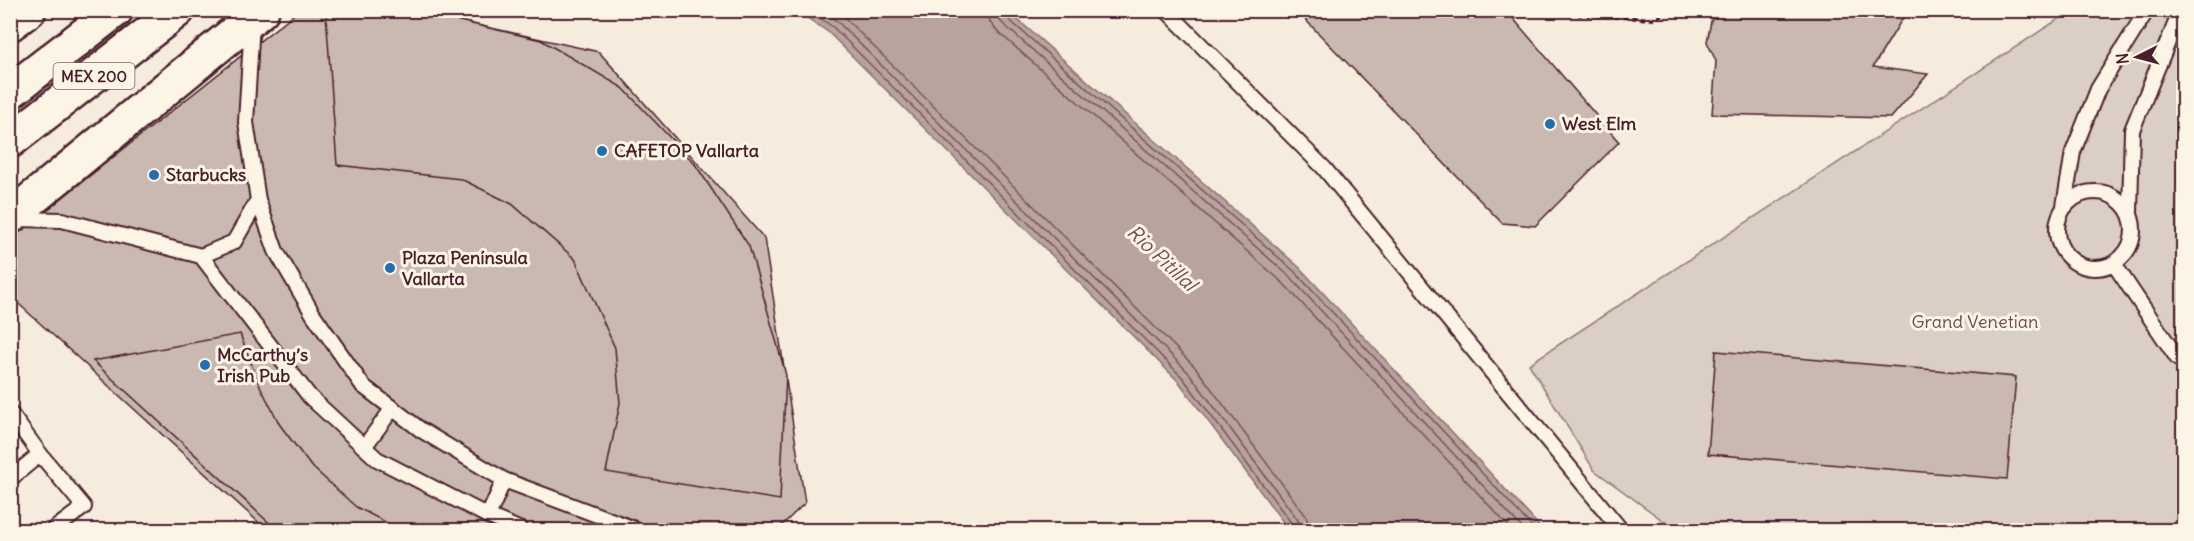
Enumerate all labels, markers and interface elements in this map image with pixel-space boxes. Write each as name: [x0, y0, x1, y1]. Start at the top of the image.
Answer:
north arrow: [2107, 27, 2167, 87]
text: N: [2112, 52, 2133, 65]
road number: MEX 200: [54, 63, 134, 89]
place label: West Elm: [1562, 112, 1637, 135]
marker: West Elm: [1543, 117, 1557, 131]
place label: CAFETOP Vallarta: [614, 139, 759, 162]
marker: CAFETOP Vallarta: [595, 144, 609, 158]
place label: Starbucks: [166, 163, 246, 186]
marker: Starbucks: [147, 168, 161, 182]
water label: Rio Pitillal: [1122, 219, 1204, 298]
place label: Plaza Península Vallarta: [402, 246, 528, 290]
marker: Plaza Península Vallarta: [383, 261, 397, 275]
park label: Grand Venetian: [1912, 310, 2038, 333]
place label: McCarthy’s Irish Pub: [217, 343, 308, 387]
marker: McCarthy’s Irish Pub: [198, 358, 212, 372]

